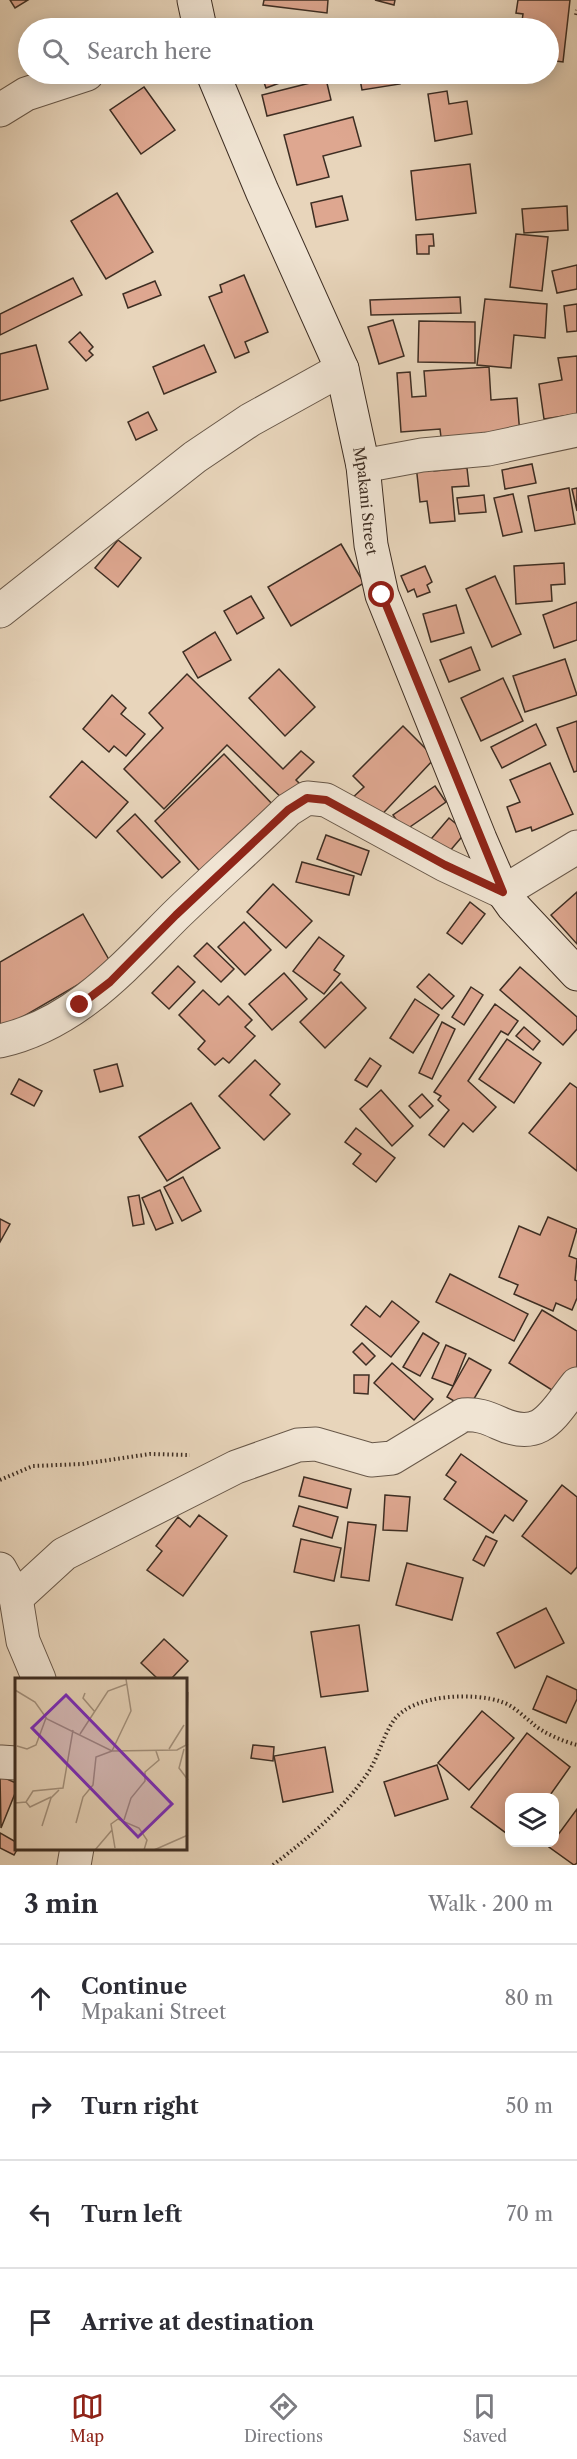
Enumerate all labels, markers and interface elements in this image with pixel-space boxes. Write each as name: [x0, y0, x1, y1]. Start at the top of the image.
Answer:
search box: [18, 18, 559, 84]
icon: search: [39, 35, 72, 68]
text: Search here: [87, 38, 212, 65]
street label: Mpakani Street: [350, 445, 383, 557]
route start: [368, 581, 394, 607]
route end: [66, 991, 92, 1017]
inset map: [15, 1678, 188, 1850]
map controls: [505, 1793, 559, 1847]
button: layers: [505, 1793, 559, 1847]
text: 3 min: [24, 1888, 98, 1920]
text: Walk · 200 m: [428, 1892, 553, 1916]
text: Continue: [81, 1973, 187, 2000]
icon: ahead: [24, 1982, 57, 2015]
text: 80 m: [505, 1986, 553, 2010]
text: Mpakani Street: [81, 2000, 226, 2024]
icon: right: [24, 2090, 57, 2123]
text: Turn right: [81, 2093, 199, 2120]
text: 50 m: [506, 2094, 553, 2118]
icon: left: [24, 2198, 57, 2231]
text: Turn left: [81, 2201, 182, 2228]
text: 70 m: [507, 2202, 553, 2226]
icon: arrive: [24, 2306, 57, 2339]
text: Arrive at destination: [81, 2309, 314, 2336]
tab: Map: [70, 2390, 104, 2446]
tab: Directions: [244, 2390, 323, 2446]
tab: Saved: [463, 2390, 507, 2446]

